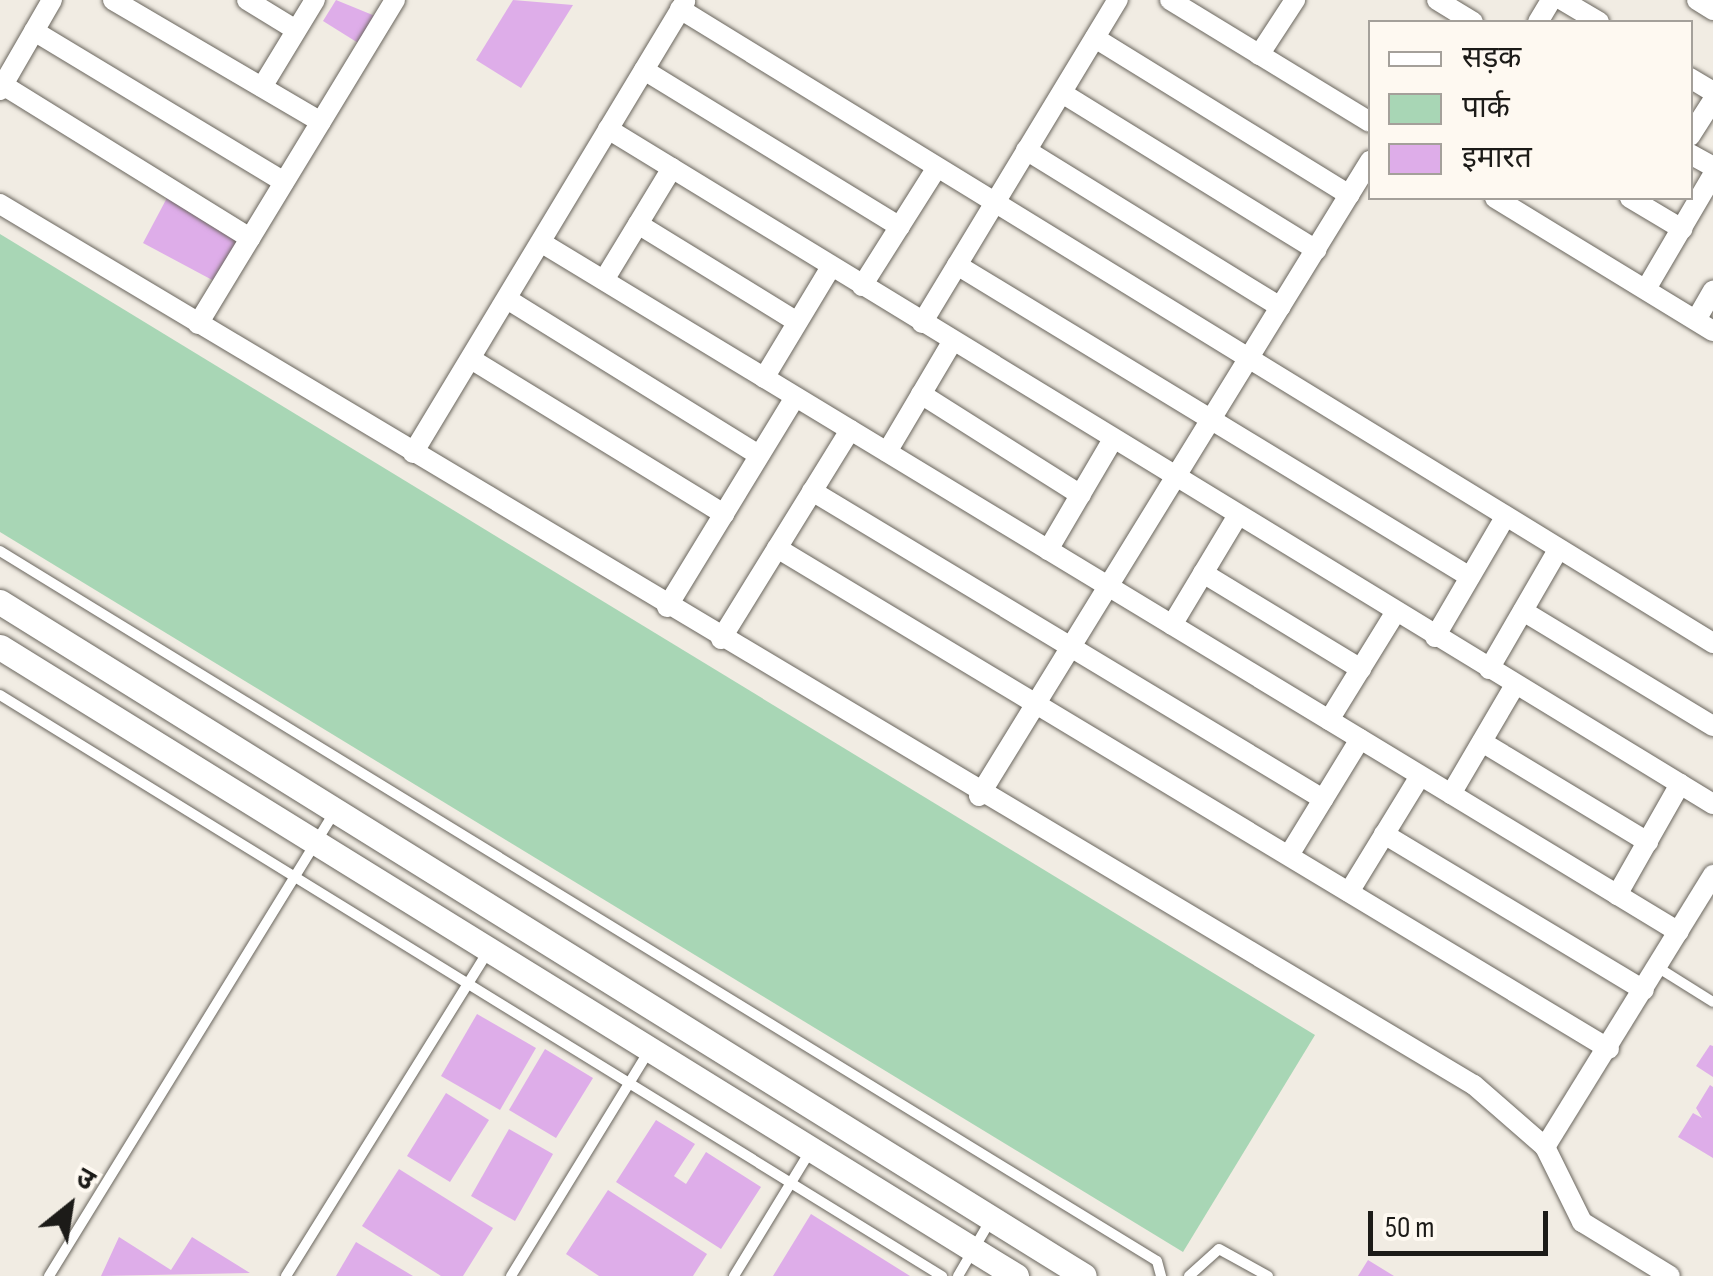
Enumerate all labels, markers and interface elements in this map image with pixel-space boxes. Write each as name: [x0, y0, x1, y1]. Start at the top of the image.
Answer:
legend: [1368, 20, 1693, 200]
text: सड़क: [1462, 40, 1521, 76]
text: पार्क: [1462, 90, 1510, 126]
text: इमारत: [1462, 140, 1532, 176]
north arrow: [20, 1156, 120, 1256]
text: उ: [70, 1161, 101, 1198]
scale bar: [1373, 1191, 1553, 1253]
text: 50 m: [1385, 1210, 1434, 1246]

